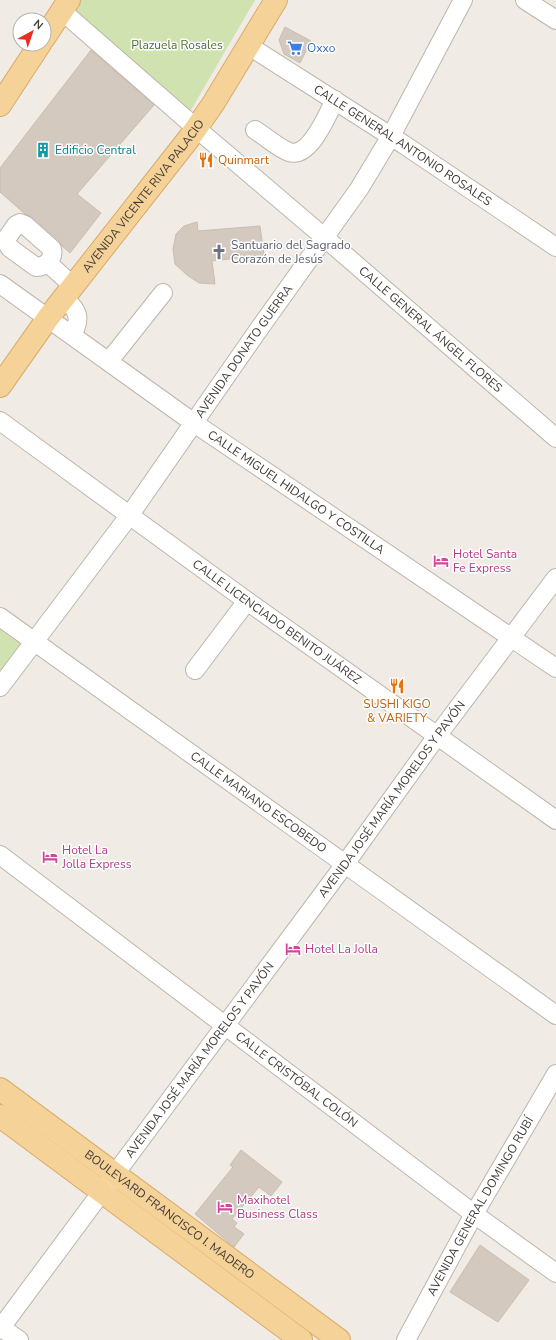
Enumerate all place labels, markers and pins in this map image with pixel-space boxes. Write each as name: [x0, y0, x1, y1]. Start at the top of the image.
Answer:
supermarket icon: Oxxo: [286, 39, 304, 57]
place label: Oxxo: [307, 40, 336, 56]
building icon: Edificio Central: [34, 141, 52, 159]
place label: Edificio Central: [55, 142, 136, 158]
restaurant icon: Quinmart: [197, 151, 215, 169]
place label: Quinmart: [218, 152, 270, 168]
place label: Santuario del Sagrado Corazón de Jesús: [231, 237, 351, 267]
church icon: Santuario del Sagrado Corazón de Jesús: [210, 243, 228, 261]
place label: Hotel Santa Fe Express: [453, 546, 517, 576]
hotel icon: Hotel Santa Fe Express: [432, 552, 450, 570]
restaurant icon: SUSHI KIGO & VARIETY: [388, 677, 406, 695]
place label: SUSHI KIGO & VARIETY: [363, 696, 431, 726]
place label: Hotel La Jolla Express: [61, 842, 132, 872]
hotel icon: Hotel La Jolla Express: [41, 848, 59, 866]
hotel icon: Hotel La Jolla: [284, 940, 302, 958]
place label: Hotel La Jolla: [305, 941, 378, 957]
place label: Maxihotel Business Class: [237, 1192, 318, 1222]
hotel icon: Maxihotel Business Class: [216, 1198, 234, 1216]

